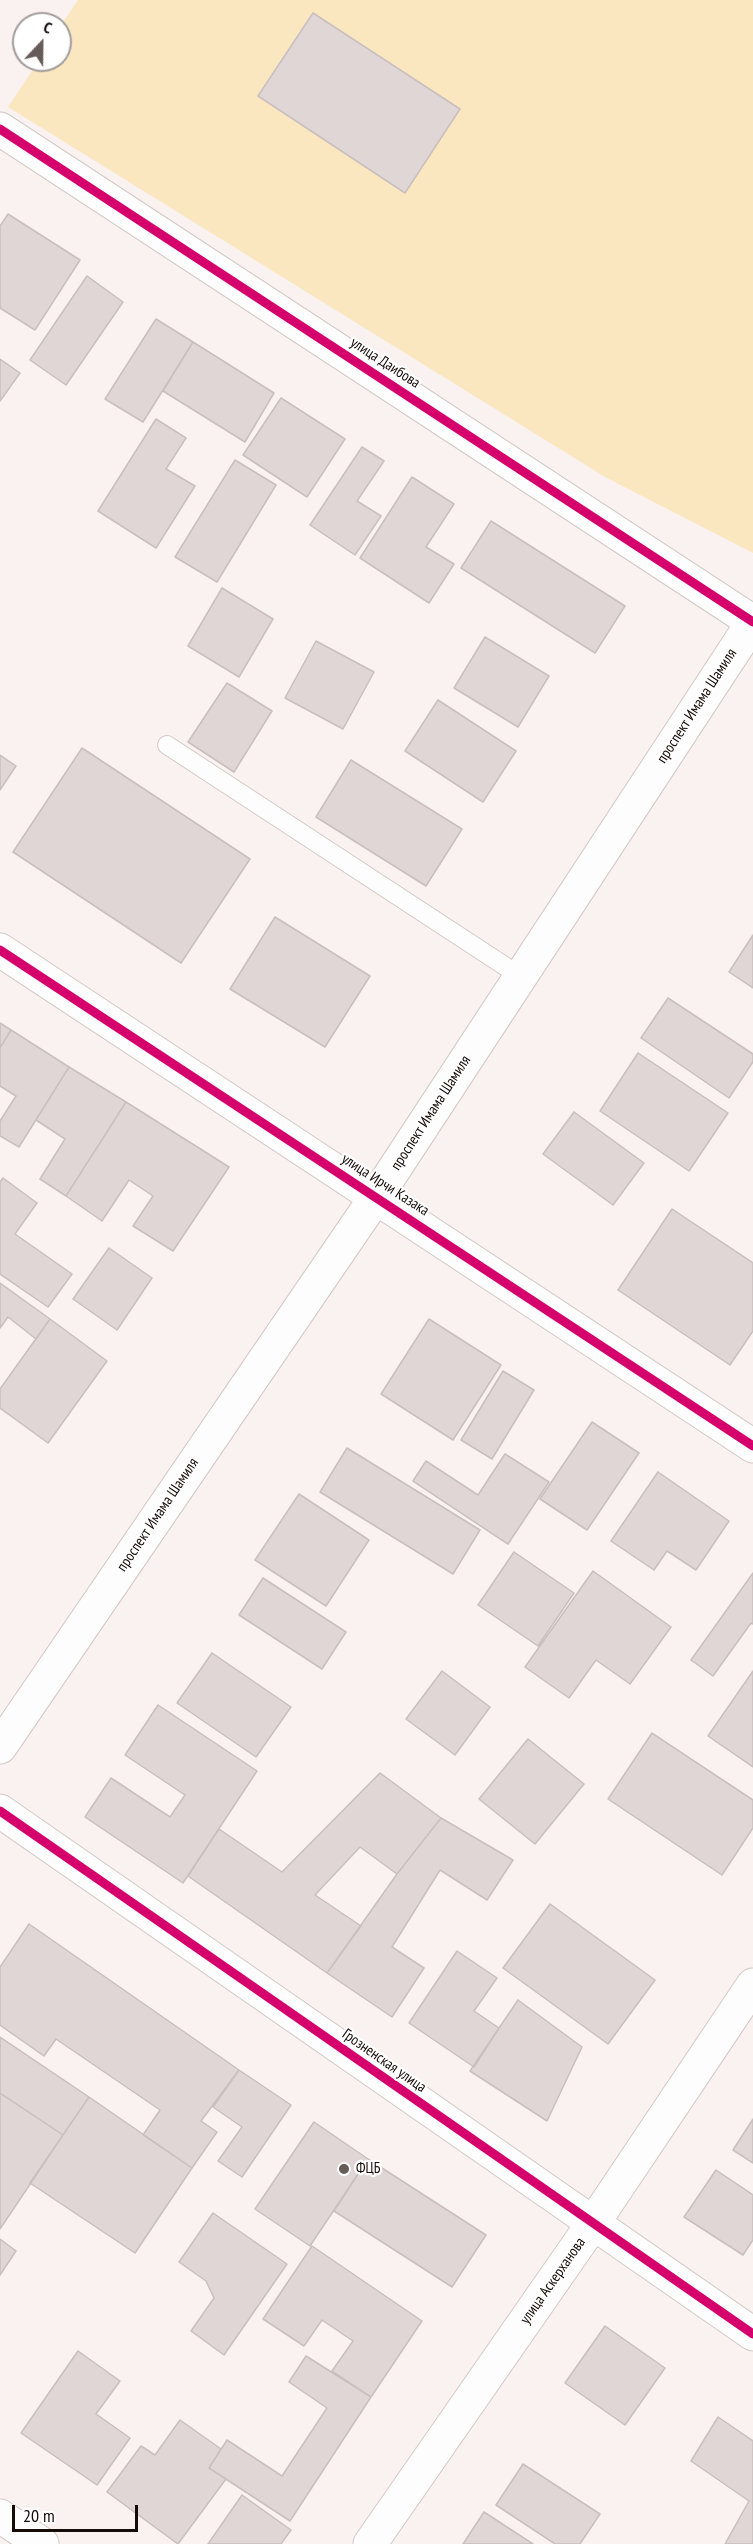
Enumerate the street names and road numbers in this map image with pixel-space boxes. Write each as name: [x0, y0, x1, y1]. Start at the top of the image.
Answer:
street label: улица Даибова: [347, 334, 423, 392]
street label: проспект Имама Шамиля: [653, 645, 741, 767]
street label: проспект Имама Шамиля: [387, 1052, 475, 1174]
street label: улица Ирчи Казака: [338, 1150, 432, 1220]
street label: проспект Имама Шамиля: [113, 1455, 203, 1575]
street label: Грозненская улица: [339, 2025, 429, 2097]
street label: улица Аскерханова: [516, 2234, 590, 2328]

